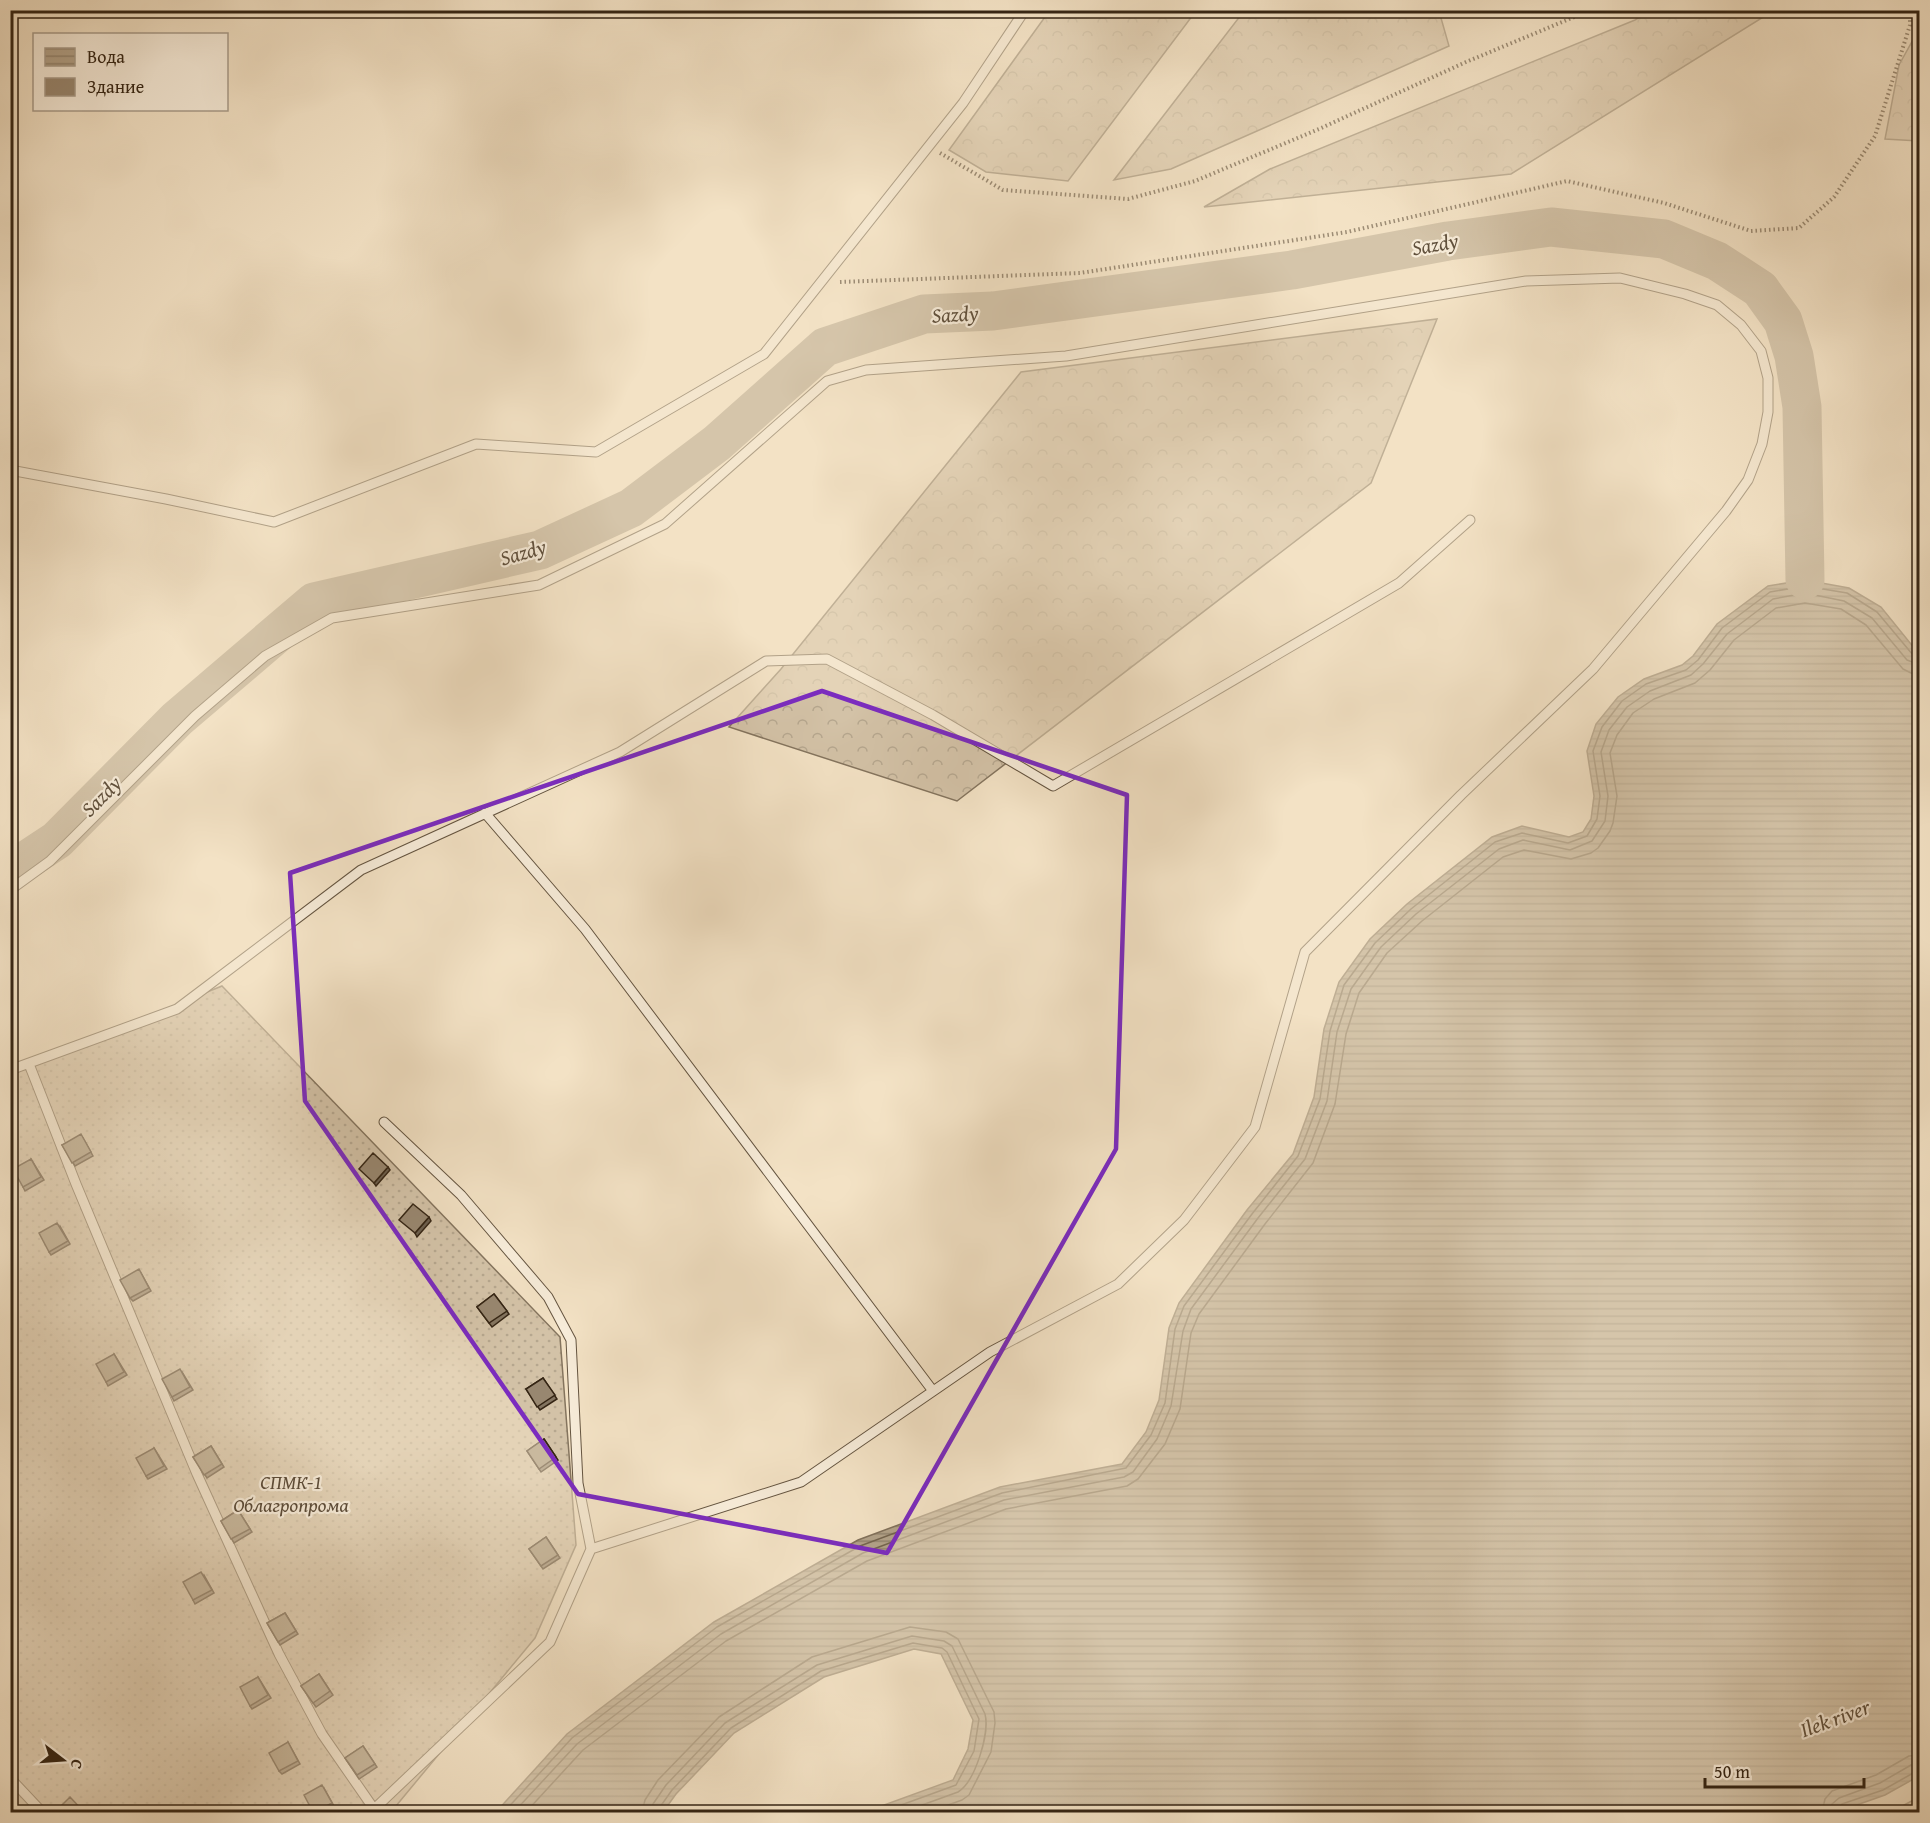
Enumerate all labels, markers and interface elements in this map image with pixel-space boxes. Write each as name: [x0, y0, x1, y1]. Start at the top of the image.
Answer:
legend: [33, 33, 228, 111]
text: Вода: [87, 43, 125, 70]
text: Здание: [87, 73, 144, 100]
water label: Sazdy: [1409, 225, 1461, 263]
water label: Sazdy: [931, 297, 980, 331]
water label: Sazdy: [496, 531, 550, 573]
water label: Sazdy: [73, 768, 129, 824]
park label: СПМК-1 Облагропрома: [233, 1467, 350, 1519]
water label: Ilek river: [1796, 1691, 1875, 1745]
north arrow: [33, 1730, 93, 1790]
scale bar: [1705, 1751, 1864, 1789]
text: С: [65, 1757, 90, 1772]
text: 50 m: [1714, 1758, 1750, 1785]

